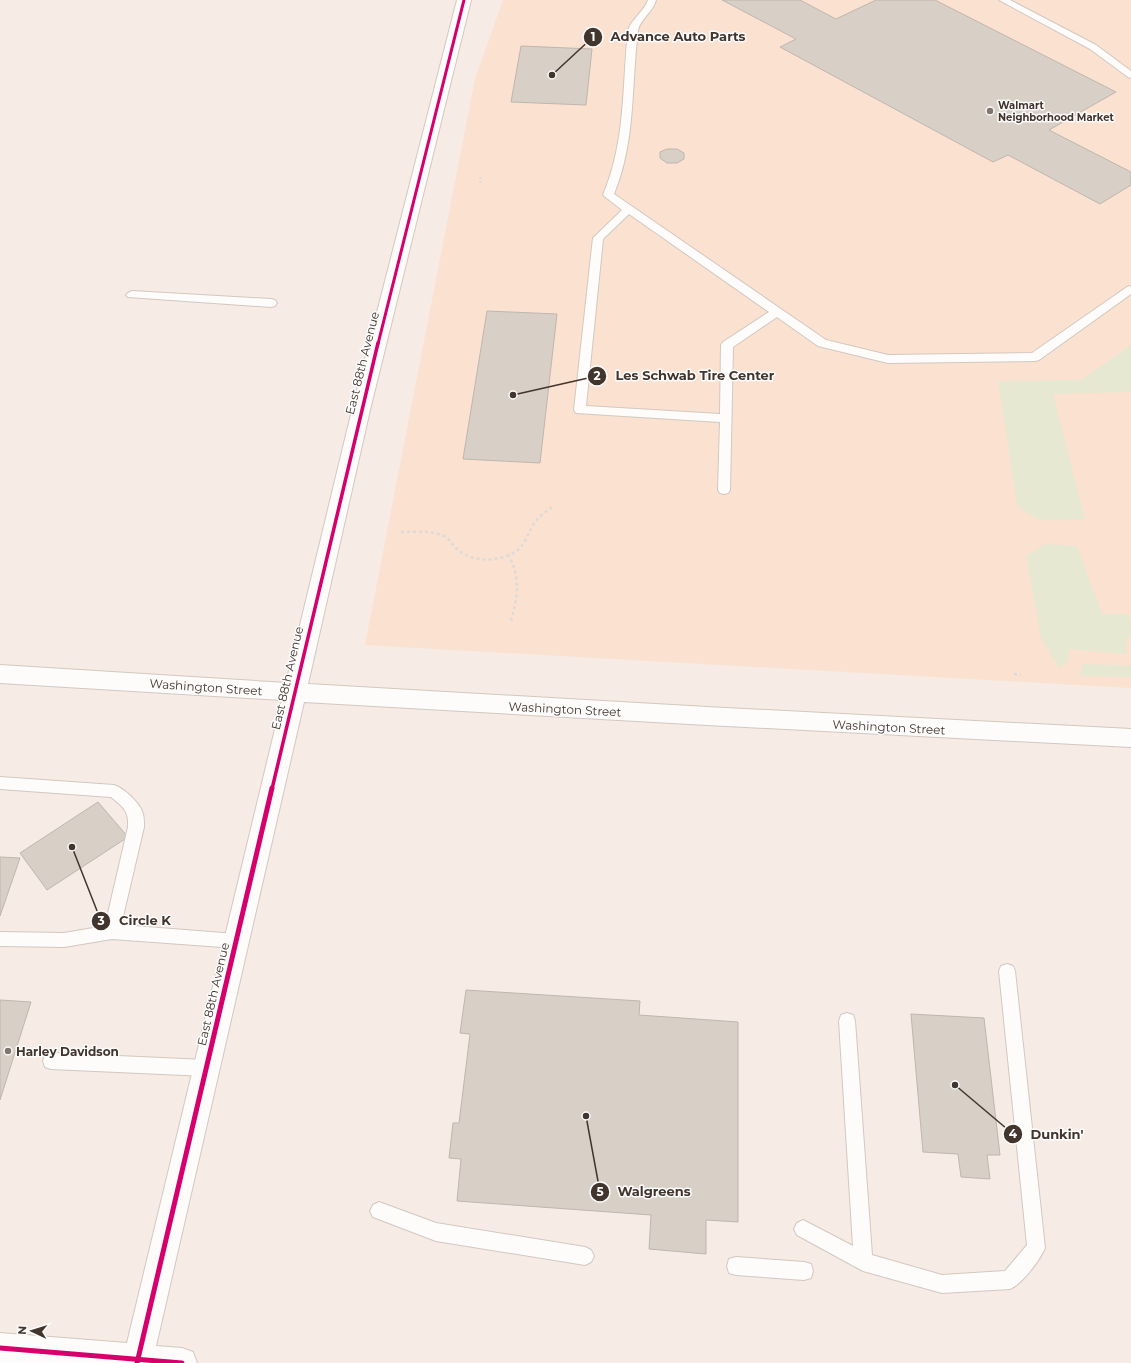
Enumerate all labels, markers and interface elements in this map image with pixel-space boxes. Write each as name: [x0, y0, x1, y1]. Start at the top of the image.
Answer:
callout: Advance Auto Parts: [583, 24, 754, 49]
text: Advance Auto Parts: [610, 28, 746, 44]
text: 1: [591, 29, 595, 44]
place label: Walmart Neighborhood Market: [998, 99, 1114, 124]
marker: Walmart Neighborhood Market: [985, 106, 995, 116]
street label: East 88th Avenue: [342, 310, 382, 416]
callout: Les Schwab Tire Center: [587, 363, 782, 388]
text: Les Schwab Tire Center: [616, 367, 775, 383]
text: 2: [593, 368, 601, 383]
street label: East 88th Avenue: [268, 625, 306, 731]
street label: Washington Street: [149, 676, 263, 698]
street label: Washington Street: [508, 699, 622, 719]
street label: Washington Street: [832, 717, 946, 737]
callout: Circle K: [91, 908, 179, 933]
text: Circle K: [119, 912, 171, 928]
text: 3: [96, 913, 105, 928]
street label: East 88th Avenue: [194, 941, 232, 1047]
place label: Harley Davidson: [16, 1044, 119, 1059]
marker: Harley Davidson: [3, 1046, 13, 1056]
callout: Dunkin': [1003, 1122, 1092, 1147]
text: 4: [1009, 1126, 1018, 1141]
text: Dunkin': [1030, 1126, 1084, 1142]
callout: Walgreens: [590, 1179, 699, 1204]
text: Walgreens: [617, 1183, 691, 1199]
text: 5: [596, 1184, 604, 1199]
north arrow: [12, 1311, 52, 1351]
text: N: [15, 1325, 29, 1335]

